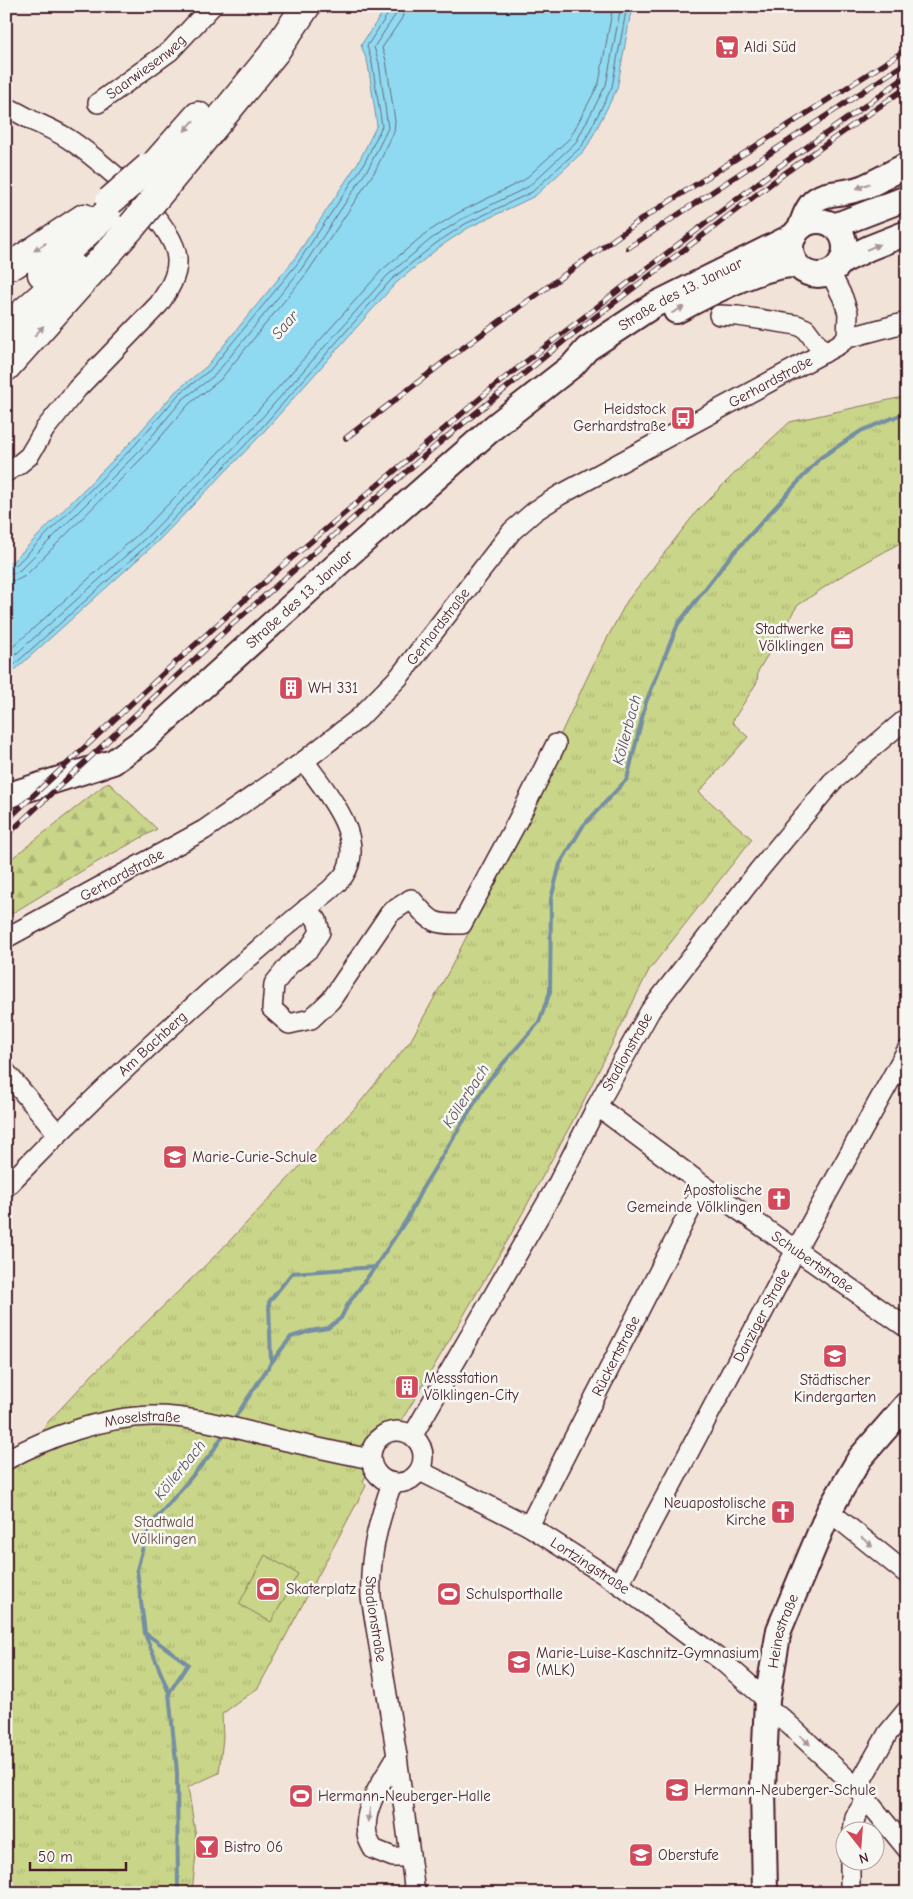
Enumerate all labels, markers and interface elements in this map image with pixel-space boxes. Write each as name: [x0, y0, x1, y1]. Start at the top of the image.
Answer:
street label: Saarwiesenweg: [103, 31, 190, 103]
supermarket icon: Aldi Süd: [714, 34, 740, 60]
place label: Aldi Süd: [744, 38, 796, 56]
one-way arrow: [183, 120, 195, 132]
one-way arrow: [855, 182, 870, 190]
one-way arrow: [33, 242, 47, 251]
one-way arrow: [866, 242, 881, 250]
street label: Straße des 13. Januar: [615, 254, 745, 335]
one-way arrow: [671, 306, 685, 314]
water label: Saar: [268, 307, 303, 343]
one-way arrow: [33, 325, 45, 337]
street label: Gerhardstraße: [725, 351, 816, 411]
place label: Heidstock Gerhardstraße: [573, 400, 667, 435]
bus stop icon: Heidstock Gerhardstraße: [670, 405, 696, 431]
street label: Straße des 13. Januar: [242, 546, 357, 652]
street label: Gerhardstraße: [403, 584, 474, 669]
place label: Stadtwerke Völklingen: [755, 620, 824, 655]
office icon: Stadtwerke Völklingen: [829, 625, 855, 651]
building icon: WH 331: [278, 675, 304, 701]
place label: WH 331: [308, 679, 358, 697]
water label: Köllerbach: [609, 693, 645, 767]
street label: Gerhardstraße: [77, 844, 167, 905]
street label: Am Bachberg: [114, 1007, 191, 1080]
street label: Stadionstraße: [598, 1009, 656, 1094]
water label: Köllerbach: [439, 1061, 493, 1131]
school or university icon: Marie-Curie-Schule: [162, 1144, 188, 1170]
place label: Marie-Curie-Schule: [192, 1148, 317, 1166]
place label: Apostolische Gemeinde Völklingen: [627, 1181, 762, 1216]
church icon: Apostolische Gemeinde Völklingen: [766, 1186, 792, 1212]
street label: Schubertstraße: [768, 1227, 858, 1297]
street label: Danziger Straße: [729, 1265, 794, 1365]
street label: Rückertstraße: [588, 1312, 644, 1399]
school or university icon: Städtischer Kindergarten: [822, 1343, 848, 1369]
place label: Messstation Völklingen-City: [424, 1369, 519, 1404]
place label: Städtischer Kindergarten: [794, 1371, 876, 1406]
building icon: Messstation Völklingen-City: [394, 1374, 420, 1400]
street label: Moselstraße: [102, 1407, 182, 1431]
water label: Köllerbach: [150, 1436, 210, 1504]
place label: Neuapostolische Kirche: [664, 1494, 766, 1529]
church icon: Neuapostolische Kirche: [770, 1499, 796, 1525]
park label: Stadtwald Völklingen: [132, 1513, 196, 1548]
street label: Lortzingstraße: [547, 1533, 634, 1598]
one-way arrow: [860, 1536, 873, 1547]
sports icon: Skaterplatz: [255, 1576, 281, 1602]
street label: Stadionstraße: [362, 1576, 391, 1664]
place label: Skaterplatz: [286, 1580, 357, 1598]
sports icon: Schulsporthalle: [436, 1581, 462, 1607]
place label: Schulsporthalle: [466, 1585, 563, 1603]
street label: Heinestraße: [764, 1591, 802, 1670]
place label: Marie-Luise-Kaschnitz-Gymnasium (MLK): [536, 1644, 759, 1679]
school or university icon: Marie-Luise-Kaschnitz-Gymnasium (MLK): [506, 1649, 532, 1675]
one-way arrow: [799, 1734, 811, 1746]
school or university icon: Hermann-Neuberger-Schule: [664, 1777, 690, 1803]
place label: Hermann-Neuberger-Schule: [694, 1781, 877, 1799]
sports icon: Hermann-Neuberger-Halle: [288, 1783, 314, 1809]
place label: Hermann-Neuberger-Halle: [318, 1787, 491, 1805]
one-way arrow: [364, 1808, 372, 1824]
north arrow: [836, 1822, 886, 1872]
bar icon: Bistro 06: [194, 1834, 220, 1860]
place label: Bistro 06: [224, 1838, 283, 1856]
scale bar: [30, 1839, 126, 1871]
school or university icon: Oberstufe: [628, 1842, 654, 1868]
place label: Oberstufe: [658, 1846, 719, 1864]
text: 50 m: [38, 1848, 73, 1866]
text: N: [857, 1848, 871, 1867]

